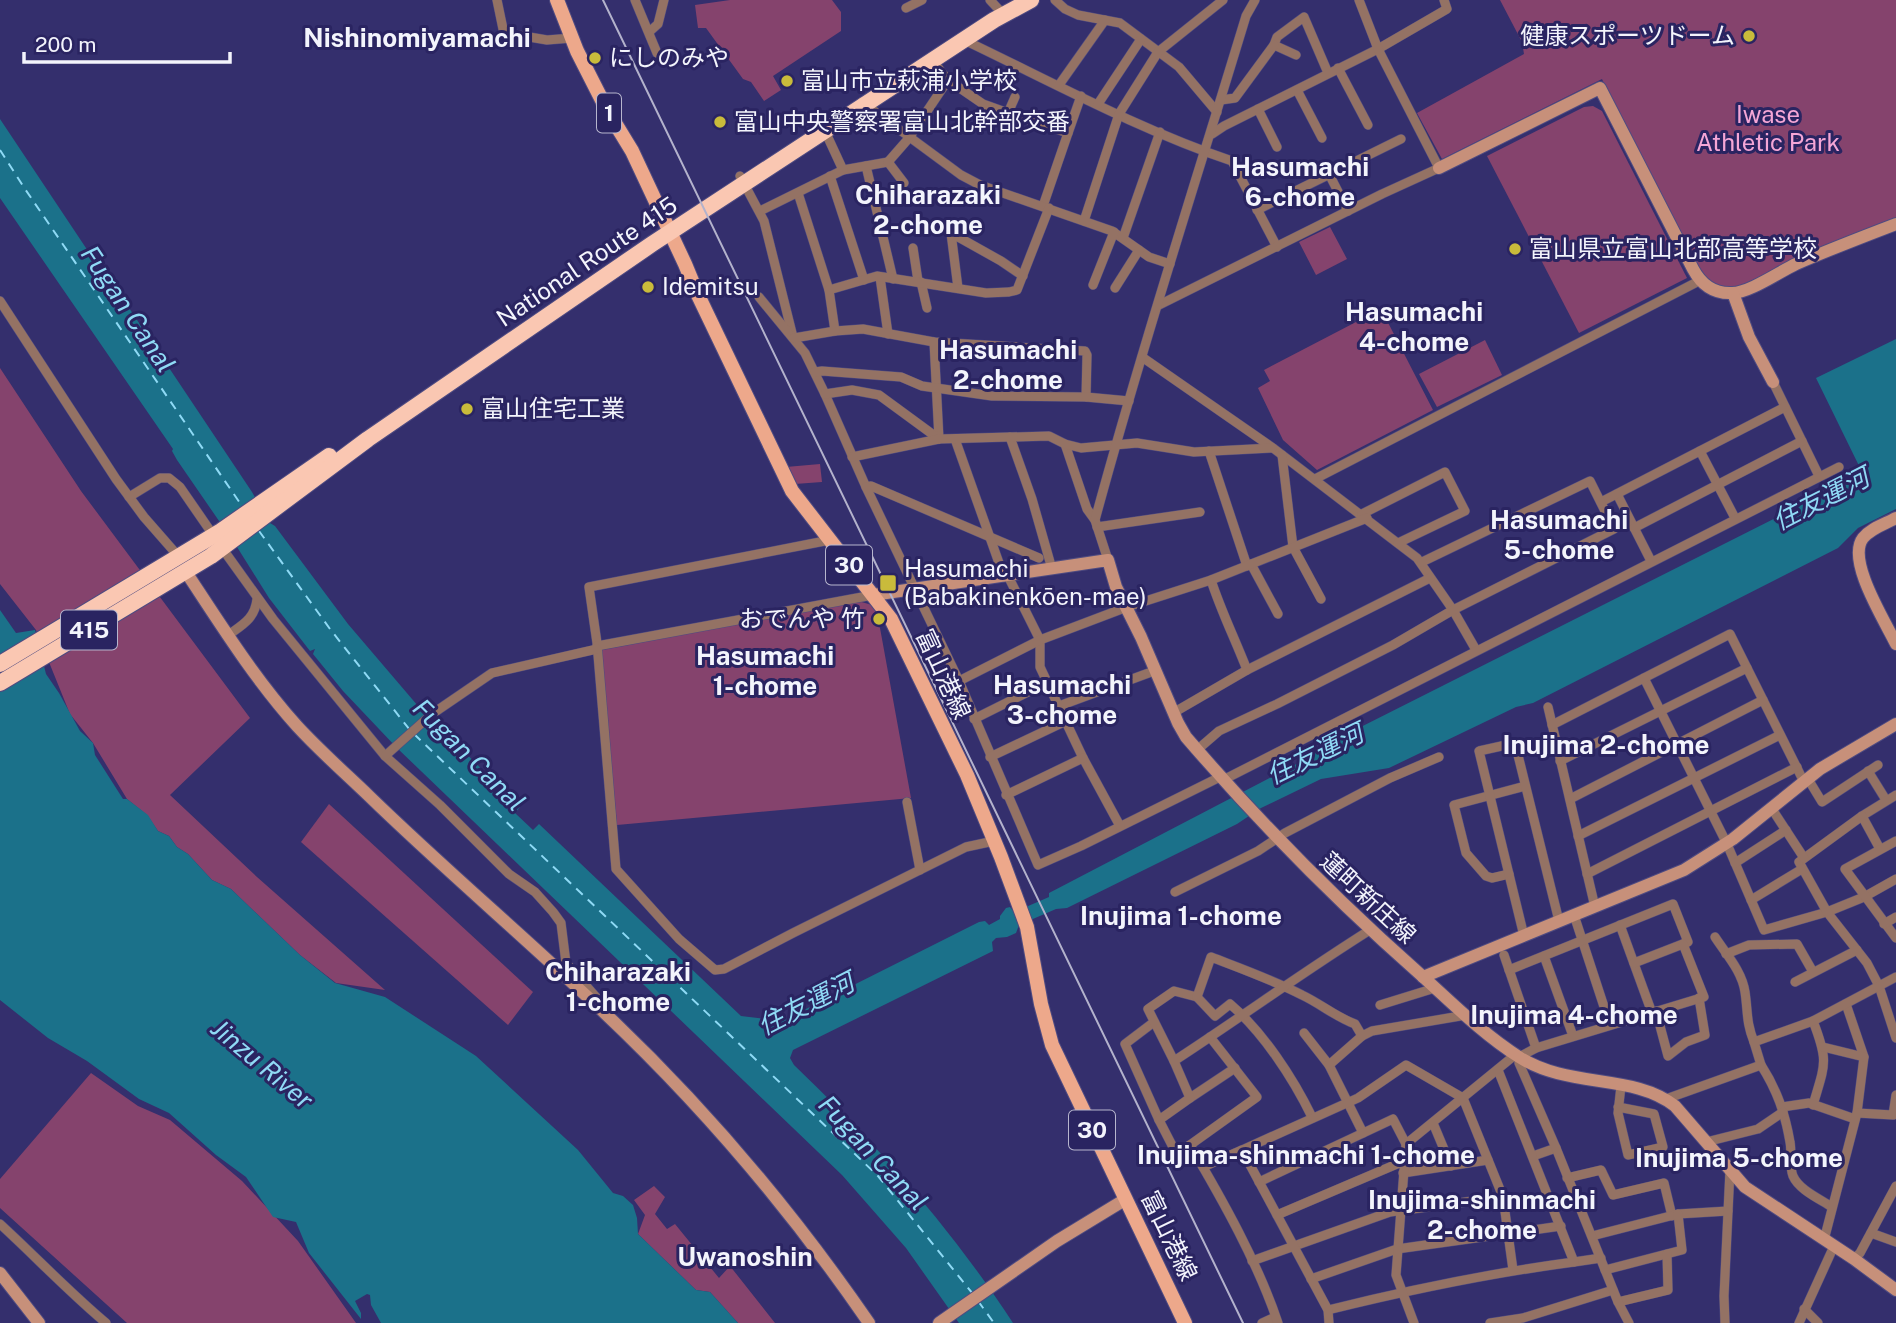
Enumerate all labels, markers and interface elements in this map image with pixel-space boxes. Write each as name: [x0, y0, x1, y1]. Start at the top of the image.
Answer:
scale bar: [24, 21, 231, 65]
place label: 健康スポーツドーム: [1520, 21, 1735, 49]
district label: Nishinomiyamachi: [303, 22, 531, 53]
marker: 健康スポーツドーム: [1741, 28, 1757, 44]
text: 200 m: [35, 32, 96, 57]
place label: にしのみや: [609, 43, 729, 71]
marker: にしのみや: [587, 50, 603, 66]
place label: 富山市立萩浦小学校: [801, 66, 1017, 94]
marker: 富山市立萩浦小学校: [779, 73, 795, 89]
road number: 1: [597, 94, 621, 132]
park label: Iwase Athletic Park: [1696, 100, 1840, 156]
place label: 富山中央警察署富山北幹部交番: [734, 107, 1070, 135]
marker: 富山中央警察署富山北幹部交番: [712, 114, 728, 130]
district label: Hasumachi 6-chome: [1231, 151, 1369, 212]
district label: Chiharazaki 2-chome: [855, 179, 1001, 240]
street label: National Route 415: [491, 190, 682, 332]
place label: 富山県立富山北部高等学校: [1529, 234, 1817, 262]
water label: Fugan Canal: [75, 240, 182, 378]
marker: 富山県立富山北部高等学校: [1507, 241, 1523, 257]
place label: Idemitsu: [662, 272, 759, 300]
marker: Idemitsu: [640, 279, 656, 295]
district label: Hasumachi 4-chome: [1345, 296, 1483, 357]
district label: Hasumachi 2-chome: [939, 334, 1077, 395]
place label: 富山住宅工業: [481, 394, 625, 422]
marker: 富山住宅工業: [459, 401, 475, 417]
water label: 住友運河: [1767, 459, 1879, 536]
district label: Hasumachi 5-chome: [1490, 504, 1628, 565]
road number: 30: [826, 545, 872, 584]
place label: Hasumachi (Babakinenkōen-mae): [904, 554, 1147, 610]
marker: Hasumachi (Babakinenkōen-mae): [878, 573, 898, 593]
place label: おでんや 竹: [739, 604, 865, 632]
road number: 415: [61, 610, 117, 650]
marker: おでんや 竹: [871, 611, 887, 627]
street label: 富山港線: [911, 624, 977, 723]
district label: Hasumachi 1-chome: [696, 640, 834, 701]
district label: Hasumachi 3-chome: [993, 669, 1131, 730]
water label: Fugan Canal: [407, 692, 532, 817]
water label: 住友運河: [1261, 715, 1373, 790]
district label: Inujima 2-chome: [1502, 729, 1710, 760]
street label: 蓮町新庄線: [1315, 846, 1422, 948]
district label: Inujima 1-chome: [1080, 900, 1282, 931]
district label: Chiharazaki 1-chome: [545, 956, 691, 1017]
water label: 住友運河: [752, 964, 864, 1041]
district label: Inujima 4-chome: [1470, 999, 1678, 1030]
water label: Jinzu River: [205, 1012, 320, 1115]
water label: Fugan Canal: [812, 1089, 934, 1217]
road number: 30: [1069, 1110, 1115, 1149]
district label: Inujima-shinmachi 1-chome: [1137, 1139, 1475, 1170]
district label: Inujima 5-chome: [1635, 1142, 1843, 1173]
district label: Inujima-shinmachi 2-chome: [1368, 1184, 1596, 1245]
street label: 富山港線: [1136, 1186, 1204, 1285]
district label: Uwanoshin: [677, 1241, 813, 1272]

